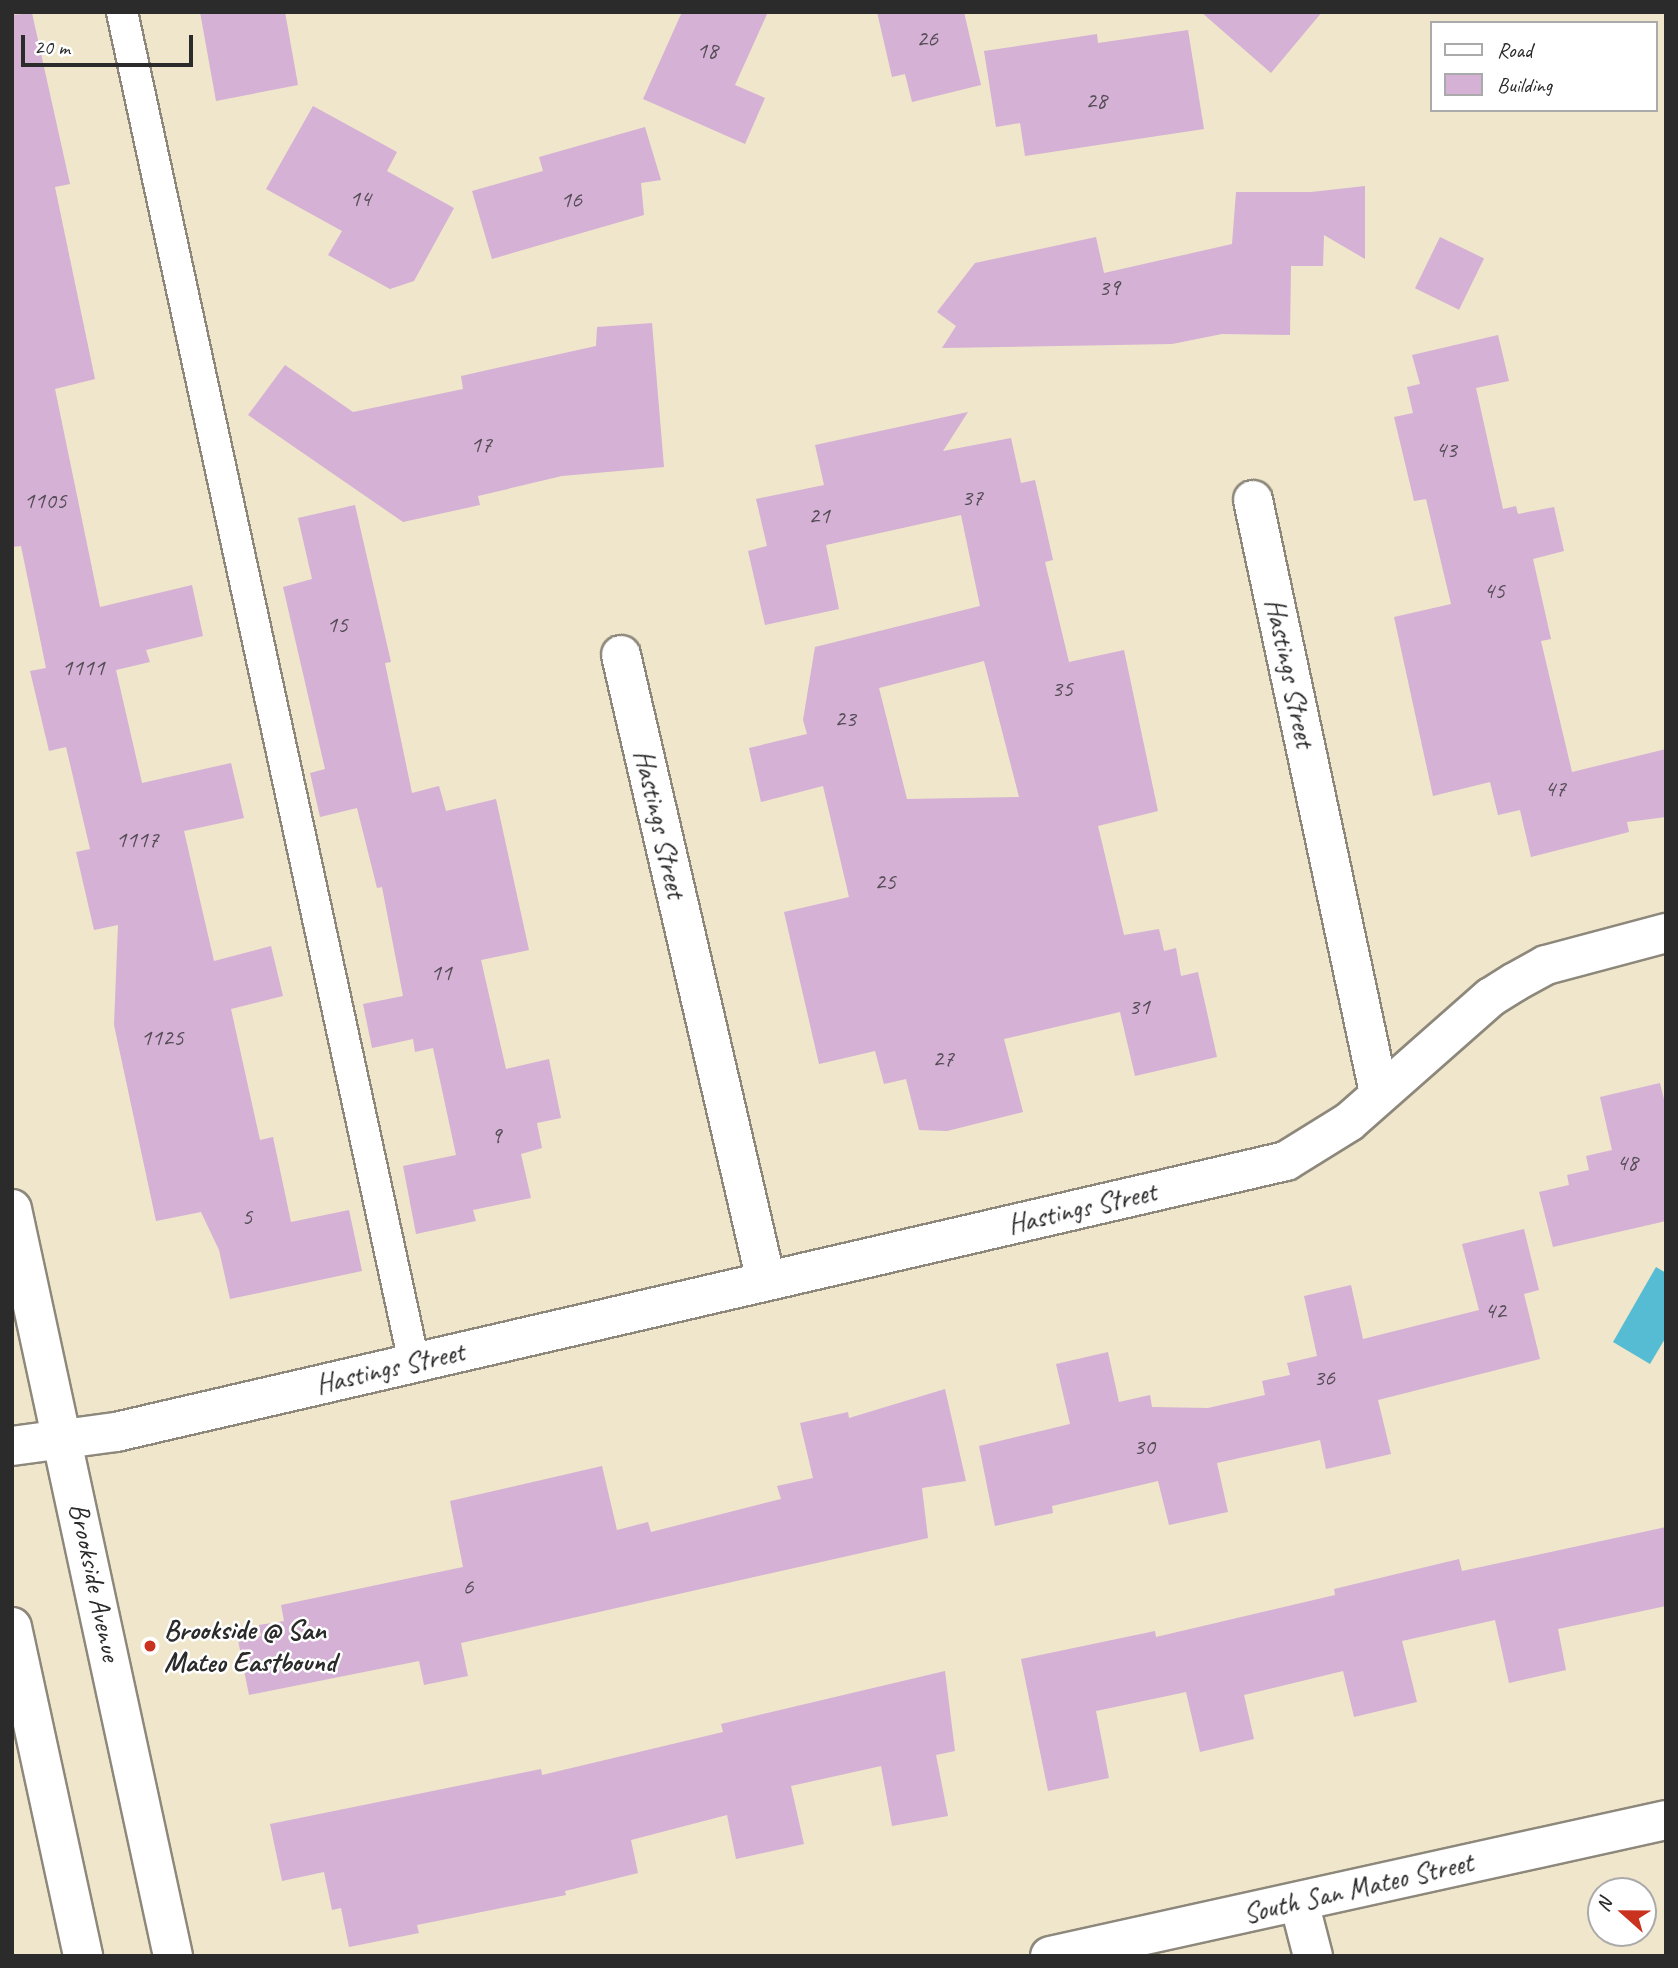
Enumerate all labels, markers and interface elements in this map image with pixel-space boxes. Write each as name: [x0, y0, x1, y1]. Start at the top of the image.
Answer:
scale bar: [24, 21, 196, 65]
legend: [1430, 21, 1657, 112]
house number: 26: [916, 25, 938, 53]
text: 20 m: [34, 34, 70, 60]
house number: 18: [696, 37, 718, 65]
text: Road: [1497, 37, 1532, 63]
text: Building: [1497, 72, 1552, 98]
house number: 28: [1085, 87, 1107, 115]
house number: 14: [349, 185, 371, 213]
house number: 16: [560, 186, 582, 214]
house number: 39: [1098, 274, 1120, 302]
house number: 17: [470, 431, 492, 459]
house number: 43: [1435, 436, 1457, 464]
house number: 37: [961, 484, 983, 512]
house number: 1105: [23, 487, 67, 515]
house number: 21: [808, 502, 830, 530]
house number: 45: [1483, 577, 1505, 605]
street label: Hastings Street: [1258, 595, 1322, 751]
house number: 15: [326, 611, 348, 639]
house number: 1111: [61, 654, 105, 682]
house number: 35: [1051, 675, 1073, 703]
house number: 23: [834, 705, 856, 733]
street label: Hastings Street: [627, 746, 693, 902]
house number: 47: [1544, 775, 1566, 803]
house number: 1117: [115, 826, 159, 854]
house number: 25: [874, 868, 896, 896]
house number: 11: [430, 959, 452, 987]
house number: 31: [1128, 993, 1150, 1021]
house number: 1125: [140, 1024, 184, 1052]
house number: 27: [932, 1045, 954, 1073]
house number: 9: [491, 1122, 501, 1150]
house number: 48: [1616, 1149, 1638, 1177]
street label: Hastings Street: [1004, 1175, 1160, 1241]
house number: 5: [242, 1203, 252, 1231]
house number: 42: [1484, 1297, 1506, 1325]
street label: Hastings Street: [312, 1335, 468, 1401]
house number: 36: [1313, 1364, 1335, 1392]
house number: 30: [1133, 1433, 1155, 1461]
street label: Brookside Avenue: [62, 1500, 128, 1664]
house number: 6: [463, 1573, 473, 1601]
place label: Brookside @ San Mateo Eastbound: [164, 1613, 336, 1679]
marker: Brookside @ San Mateo Eastbound: [142, 1638, 158, 1654]
street label: South San Mateo Street: [1239, 1845, 1477, 1931]
north arrow: [1587, 1877, 1657, 1947]
text: N: [1591, 1895, 1618, 1915]

